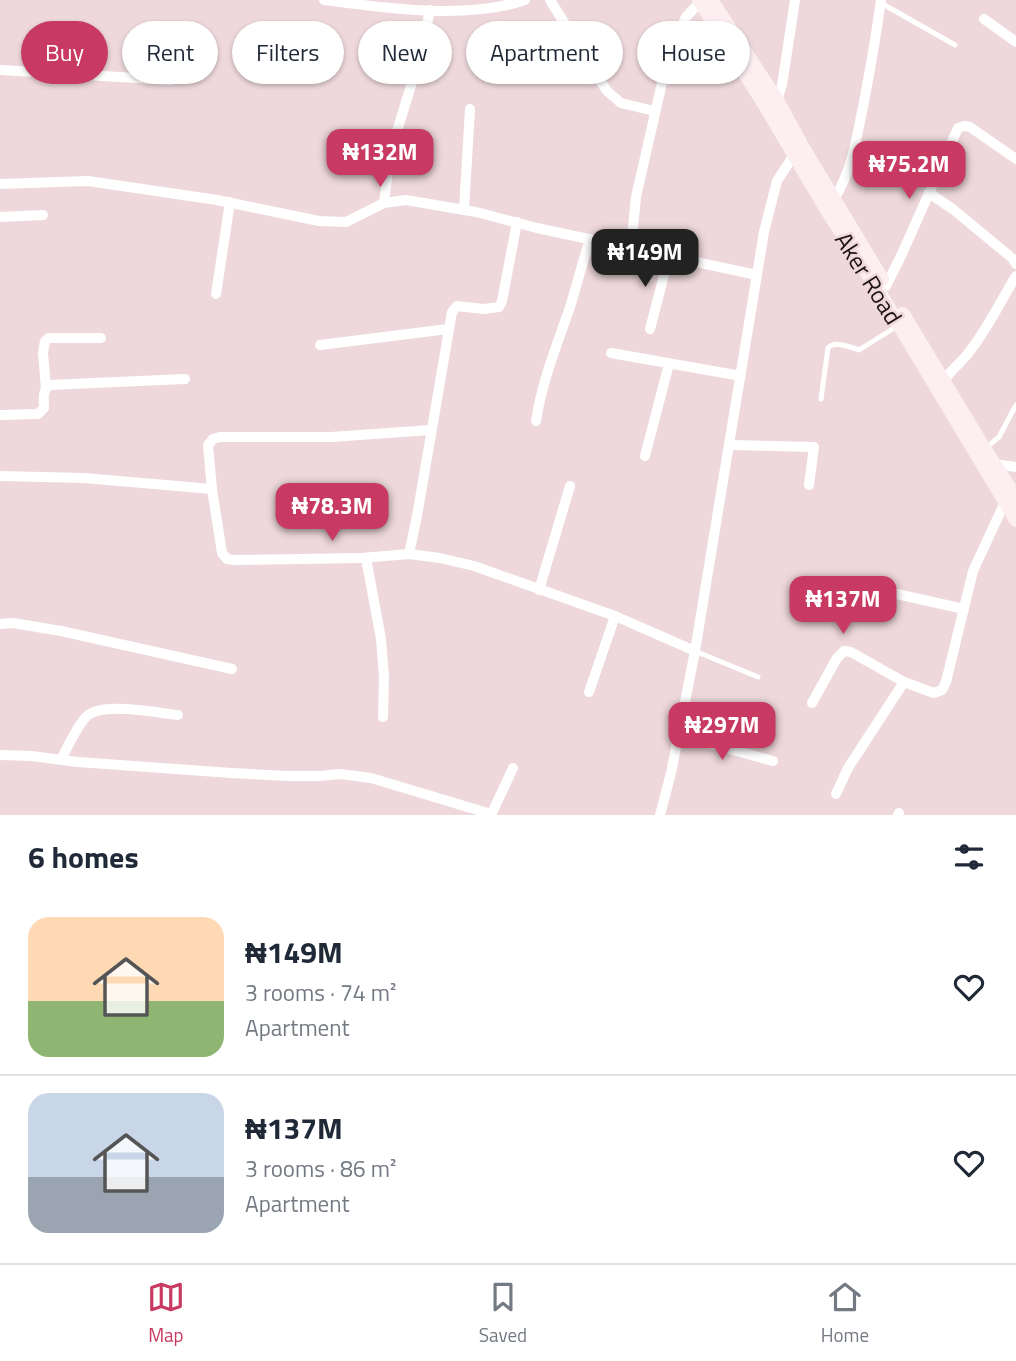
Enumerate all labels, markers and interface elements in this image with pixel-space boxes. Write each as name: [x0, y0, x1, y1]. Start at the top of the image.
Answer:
chip: Buy: [21, 21, 108, 84]
chip: Rent: [122, 21, 218, 84]
chip: Filters: [232, 21, 344, 84]
chip: New: [358, 21, 452, 84]
chip: Apartment: [466, 21, 623, 84]
chip: House: [637, 21, 750, 84]
pin: ₦132M: [331, 130, 429, 189]
text: ₦132M: [343, 134, 417, 169]
pin: ₦75.2M: [852, 142, 966, 201]
text: ₦75.2M: [869, 146, 949, 181]
street label: Aker Road: [826, 225, 912, 331]
pin: ₦149M: [596, 230, 694, 289]
text: ₦149M: [608, 234, 682, 269]
pin: ₦78.3M: [275, 484, 389, 543]
text: ₦78.3M: [292, 488, 372, 523]
pin: ₦137M: [794, 576, 892, 636]
text: ₦137M: [806, 581, 880, 616]
pin: ₦297M: [673, 702, 771, 762]
text: ₦297M: [685, 707, 759, 742]
text: 6 homes: [28, 834, 139, 880]
icon: filters: [950, 838, 988, 876]
text: ₦149M: [245, 929, 343, 975]
icon: home: [84, 945, 168, 1029]
icon: heart: [950, 968, 988, 1006]
text: 3 rooms · 74 m²: [245, 975, 396, 1010]
text: Apartment: [245, 1010, 350, 1045]
text: ₦137M: [245, 1105, 343, 1151]
icon: home: [84, 1121, 168, 1205]
icon: heart: [950, 1144, 988, 1182]
text: 3 rooms · 86 m²: [245, 1151, 396, 1186]
text: Apartment: [245, 1186, 350, 1221]
tab: Map: [147, 1278, 185, 1349]
tab: Saved: [479, 1278, 527, 1349]
tab: Home: [821, 1278, 869, 1349]

